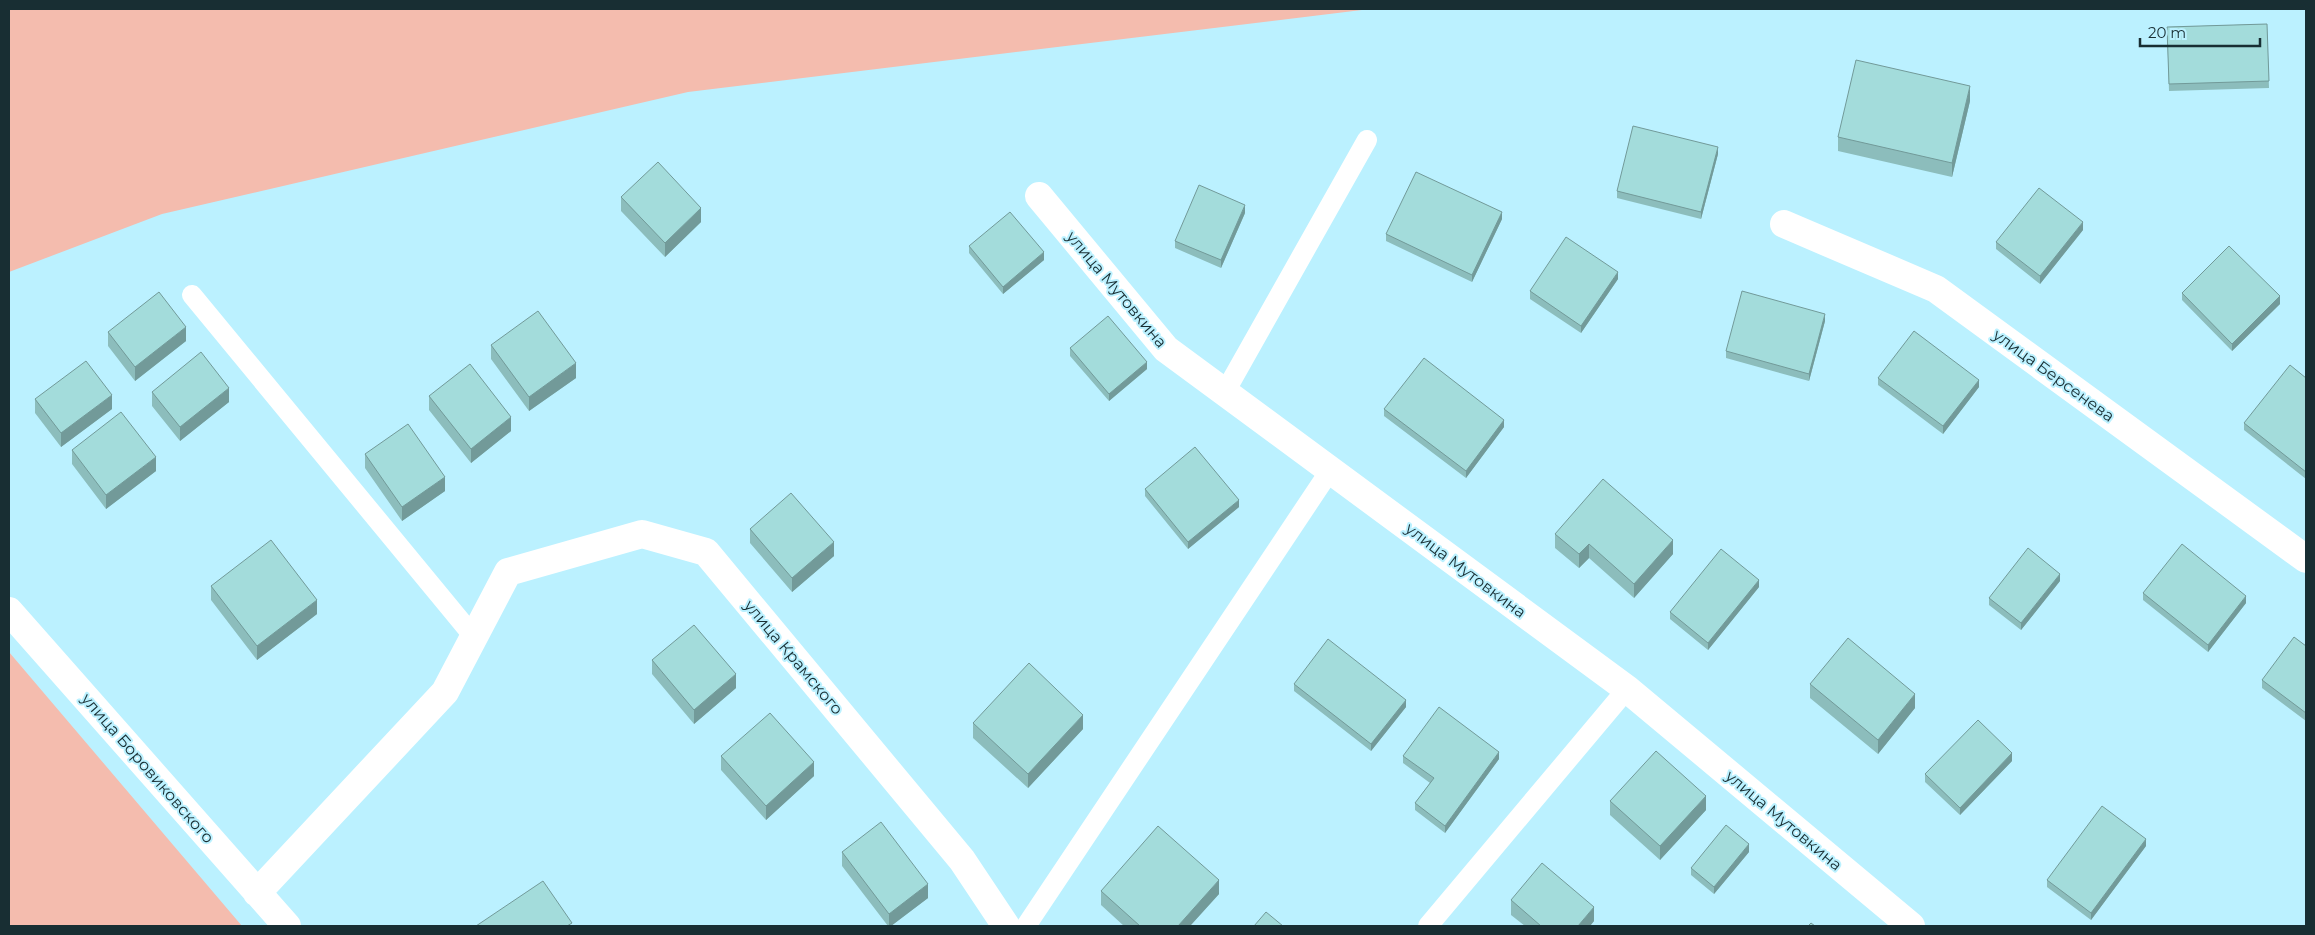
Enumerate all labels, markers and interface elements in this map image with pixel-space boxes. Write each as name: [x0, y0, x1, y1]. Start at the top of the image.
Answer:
scale bar: [2140, 15, 2260, 47]
text: 20 m: [2148, 23, 2186, 42]
street label: улица Мутовкина: [1062, 227, 1171, 351]
street label: улица Берсенева: [1989, 324, 2118, 426]
street label: улица Мутовкина: [1401, 518, 1530, 622]
street label: улица Крамского: [740, 595, 847, 718]
street label: улица Боровиковского: [77, 689, 218, 847]
street label: улица Мутовкина: [1721, 766, 1846, 875]

